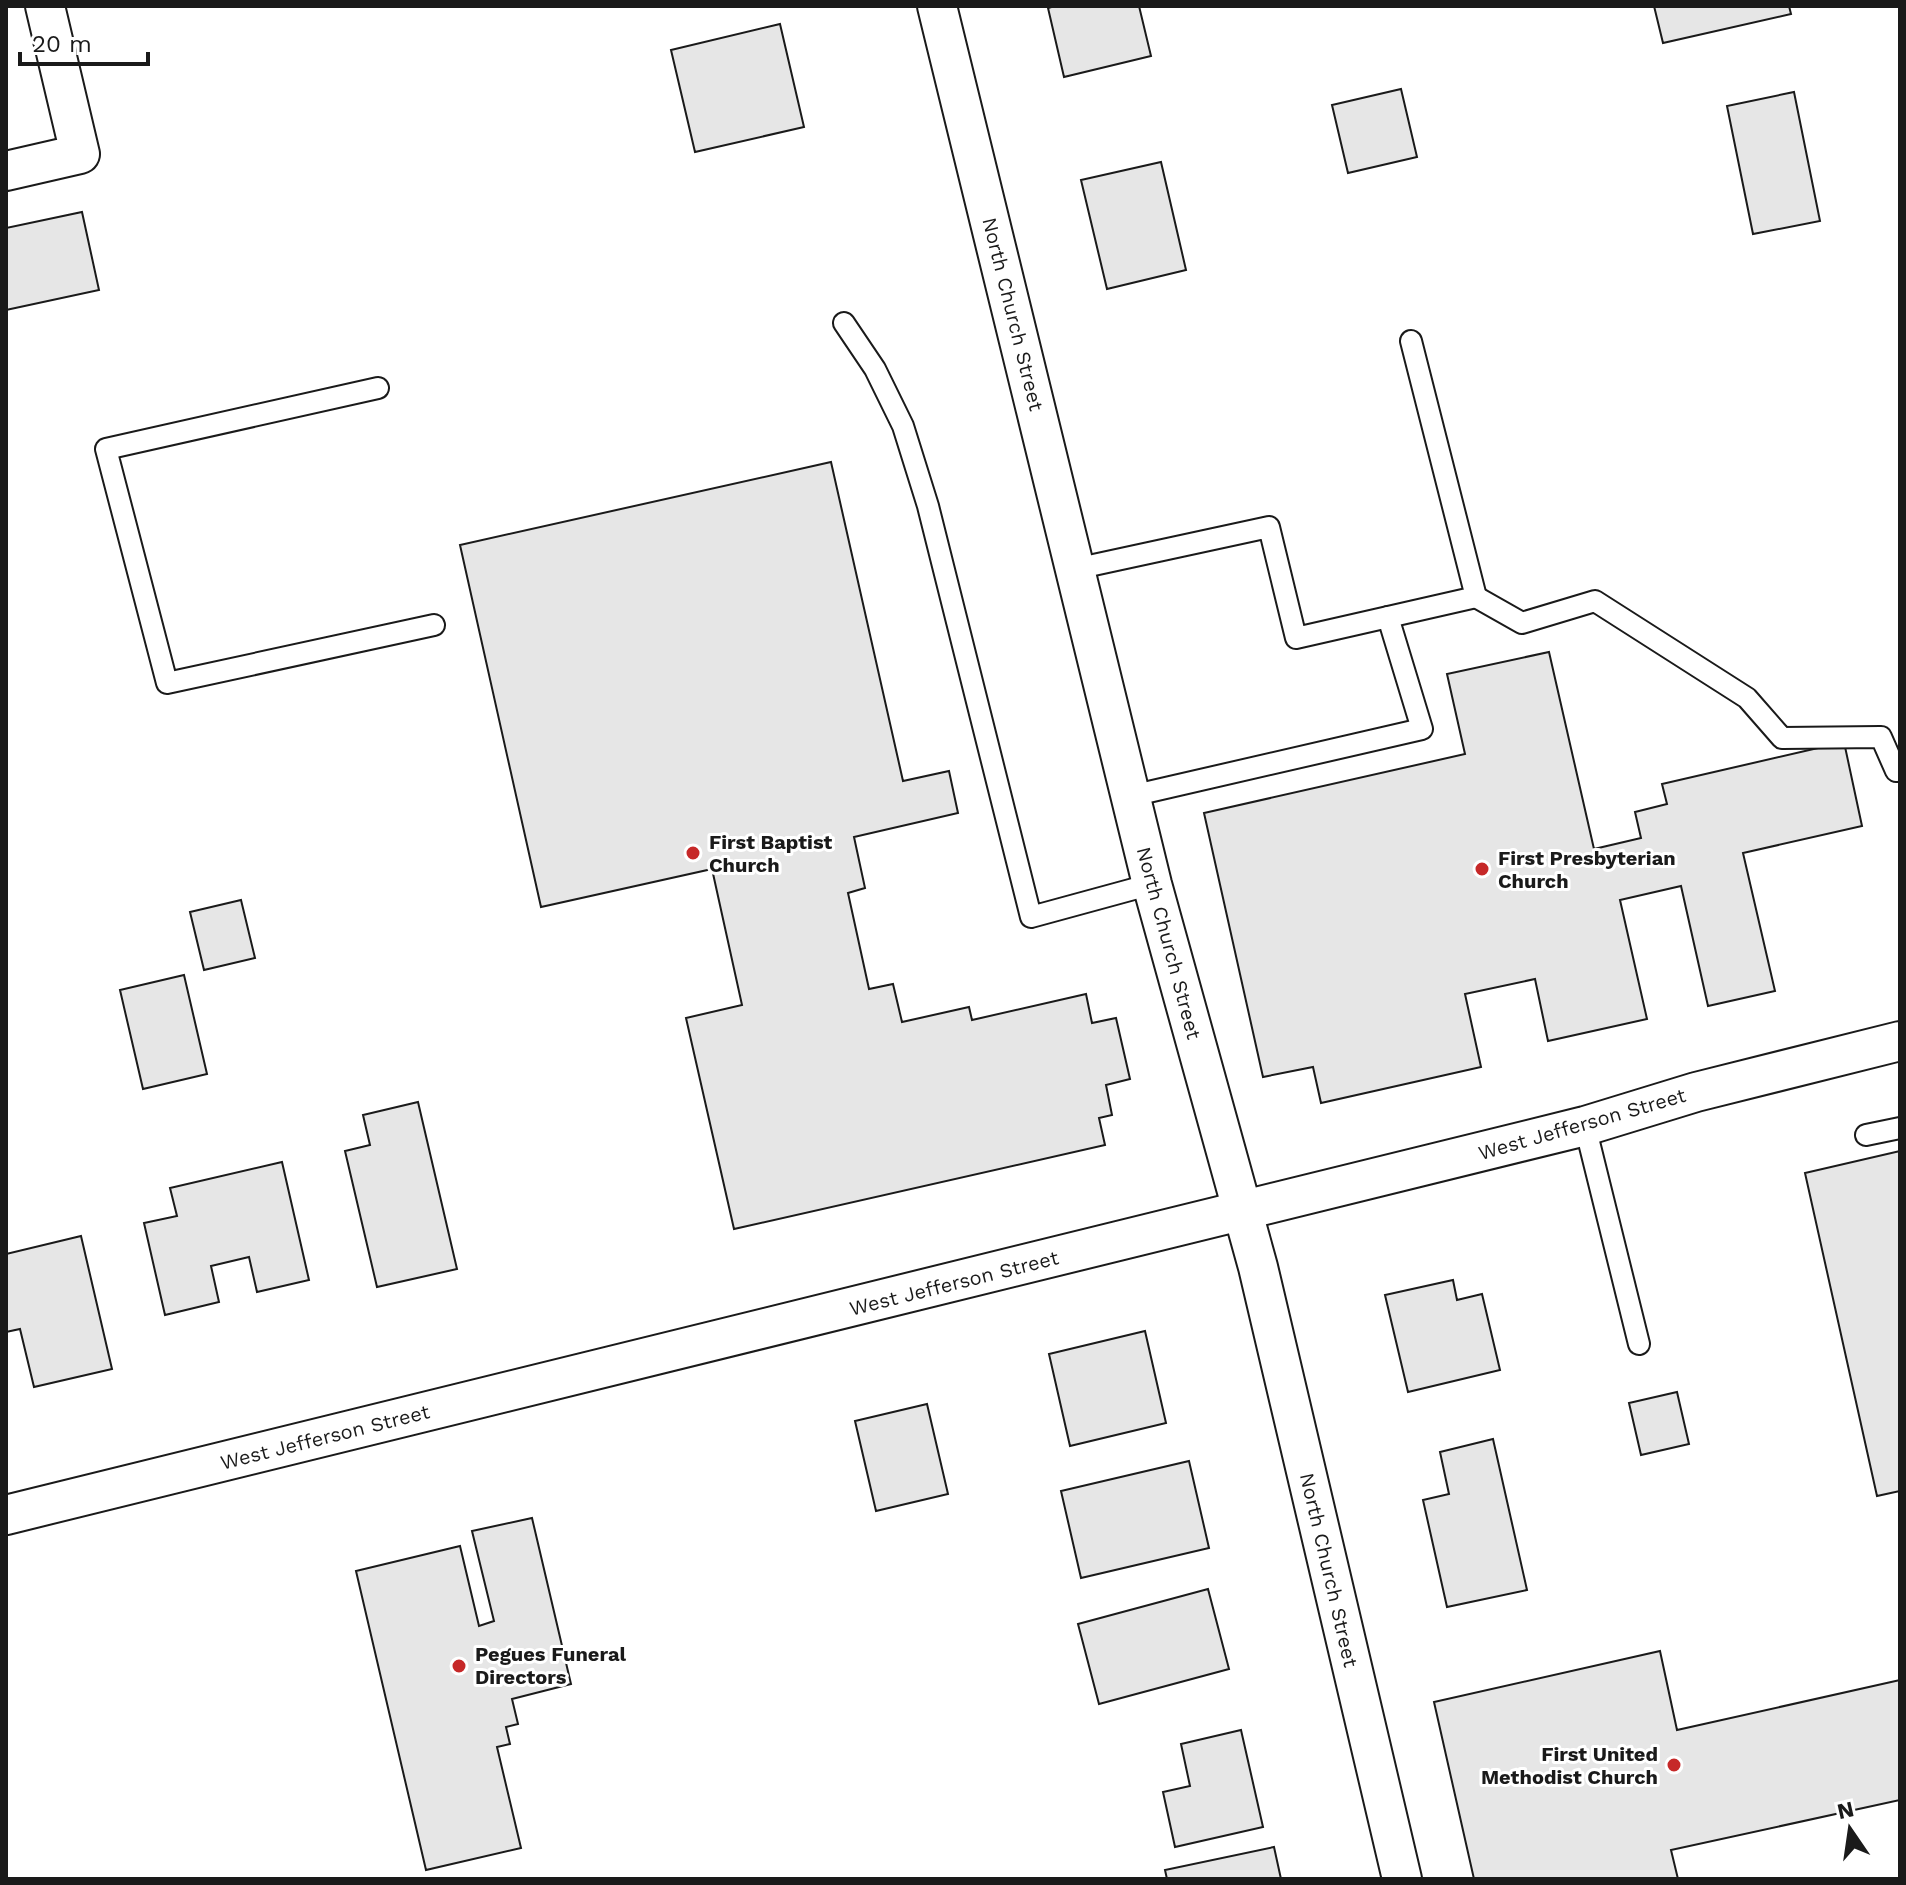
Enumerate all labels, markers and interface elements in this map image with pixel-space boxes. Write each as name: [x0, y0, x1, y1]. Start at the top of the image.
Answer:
scale bar: [20, 16, 148, 66]
text: 20 m: [32, 30, 92, 58]
street label: North Church Street: [977, 215, 1049, 414]
place label: First Baptist Church: [709, 830, 833, 877]
marker: First Baptist Church: [684, 844, 702, 862]
street label: North Church Street: [1132, 844, 1206, 1043]
place label: First Presbyterian Church: [1498, 846, 1676, 893]
marker: First Presbyterian Church: [1473, 860, 1491, 878]
street label: West Jefferson Street: [1476, 1083, 1689, 1165]
street label: West Jefferson Street: [847, 1245, 1062, 1321]
street label: West Jefferson Street: [218, 1399, 433, 1475]
street label: North Church Street: [1295, 1471, 1363, 1670]
place label: Pegues Funeral Directors: [475, 1642, 626, 1689]
marker: Pegues Funeral Directors: [450, 1657, 468, 1675]
place label: First United Methodist Church: [1481, 1742, 1658, 1789]
marker: First United Methodist Church: [1665, 1756, 1683, 1774]
north arrow: [1810, 1789, 1890, 1869]
text: N: [1835, 1796, 1856, 1824]

